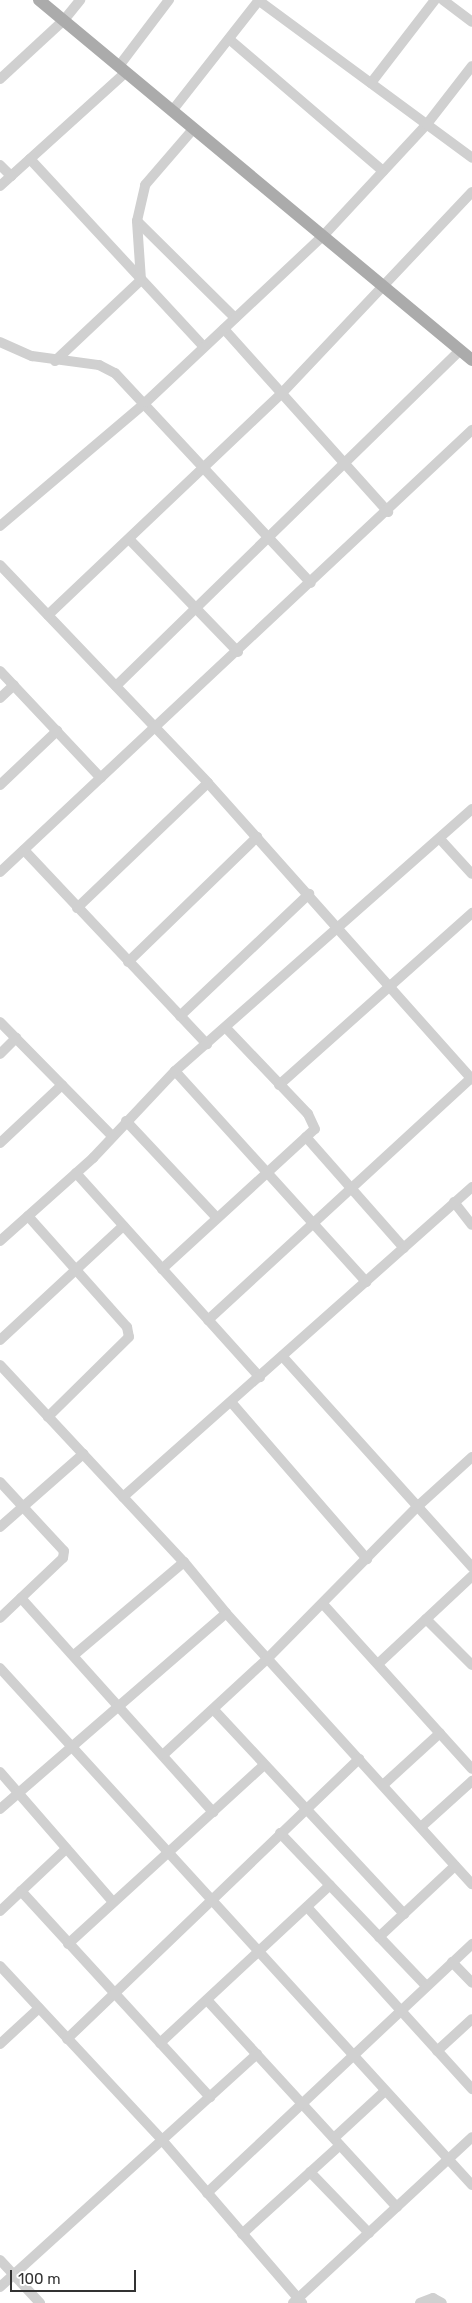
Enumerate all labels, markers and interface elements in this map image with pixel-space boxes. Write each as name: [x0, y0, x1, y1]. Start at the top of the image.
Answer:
scale bar: [12, 2260, 139, 2292]
text: 100 m: [18, 2270, 60, 2288]

